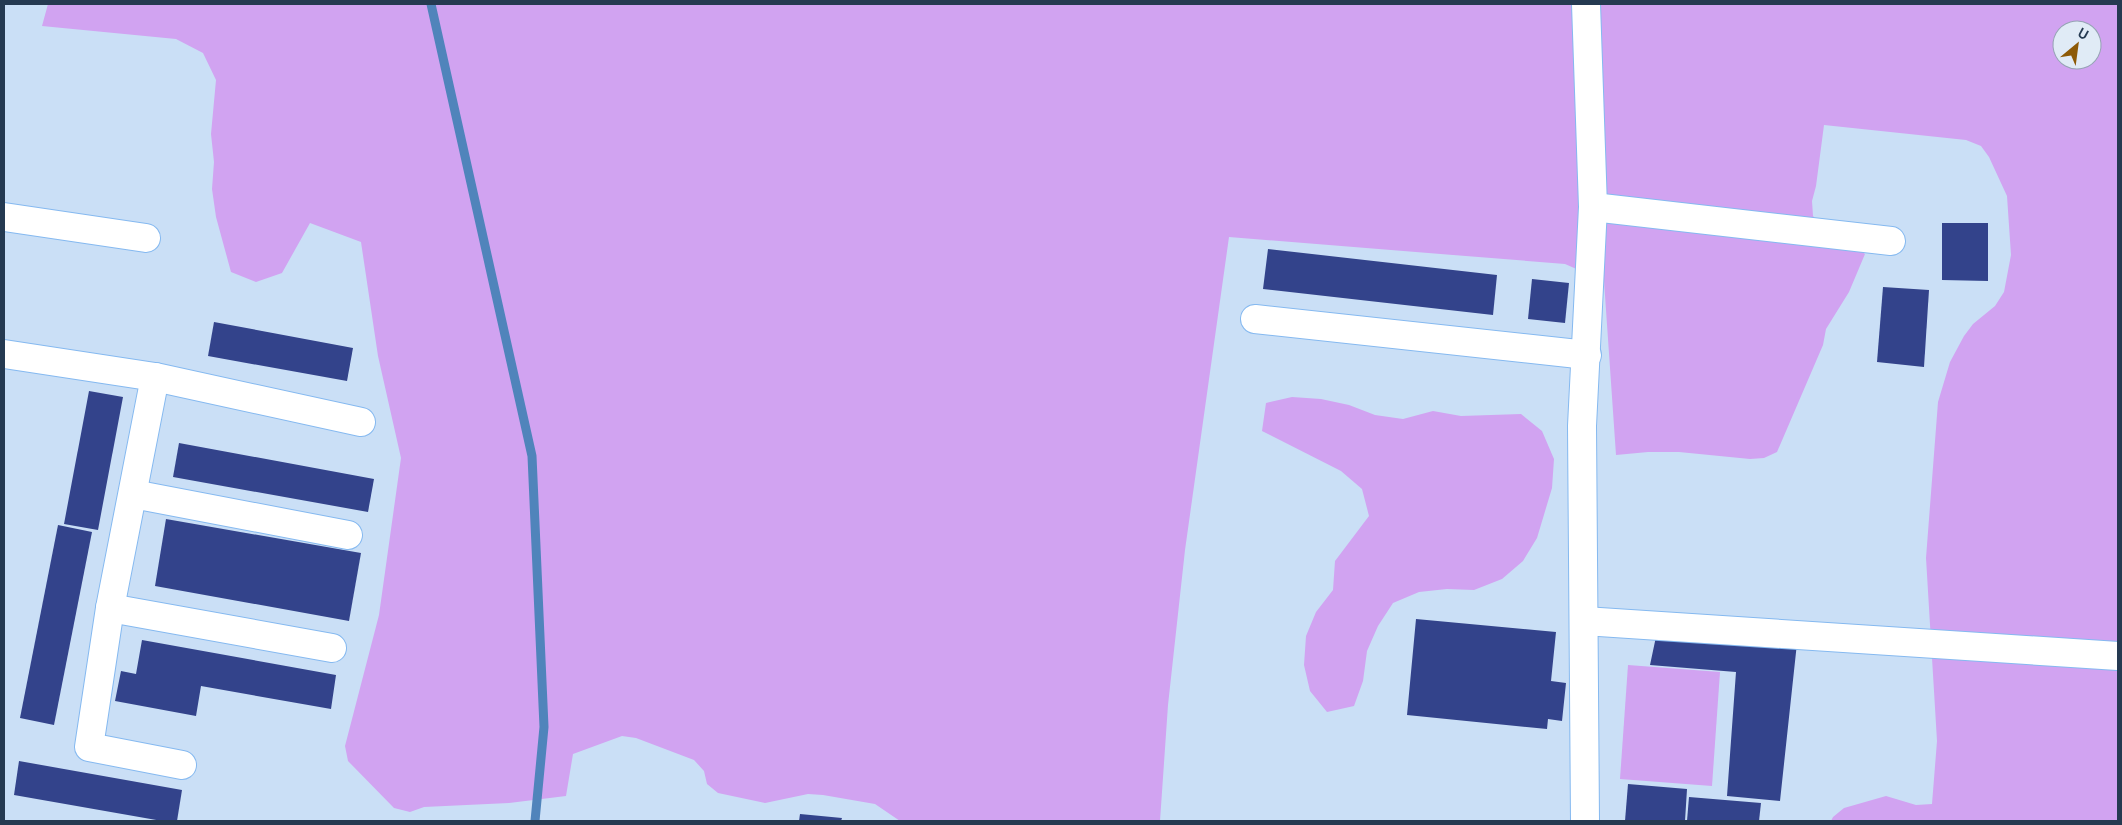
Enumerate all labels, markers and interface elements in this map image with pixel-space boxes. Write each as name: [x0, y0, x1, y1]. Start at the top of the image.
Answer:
north arrow: [2052, 20, 2102, 70]
text: U: [2075, 23, 2092, 44]

